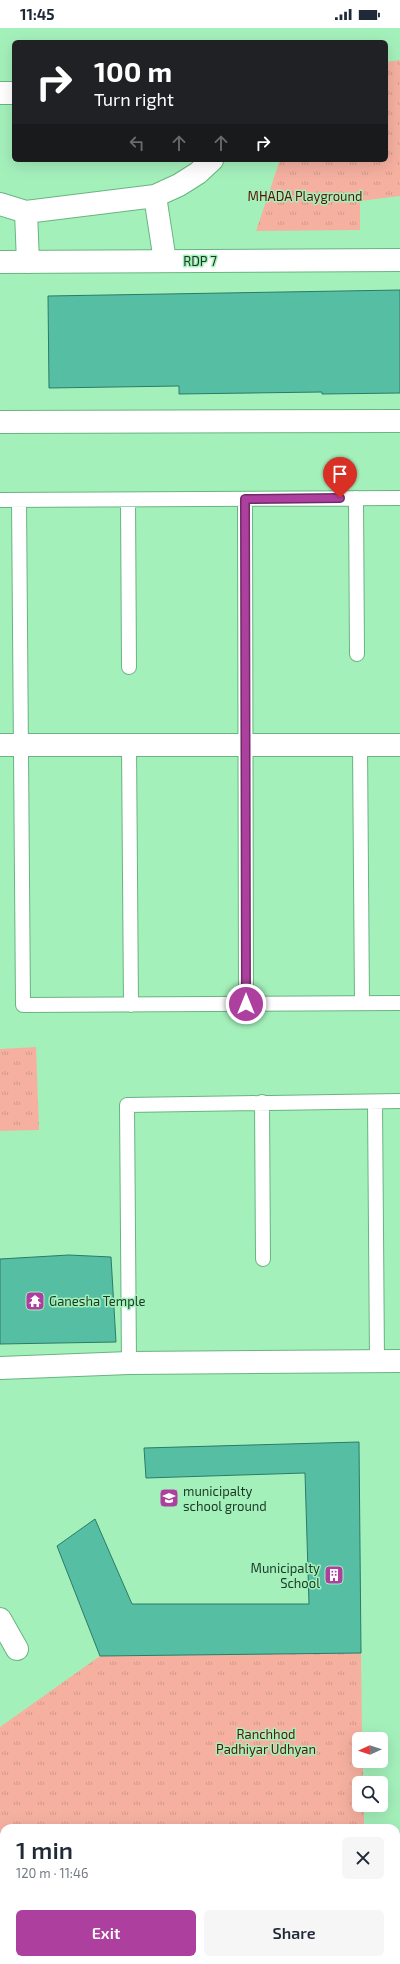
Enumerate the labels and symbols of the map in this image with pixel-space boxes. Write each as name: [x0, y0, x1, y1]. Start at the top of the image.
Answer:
park label: MHADA Playground: [248, 188, 363, 204]
street label: RDP 7: [183, 253, 217, 269]
pin: [323, 457, 357, 498]
position arrow: [225, 983, 267, 1025]
temple icon: Ganesha Temple: [24, 1290, 46, 1312]
place label: Ganesha Temple: [49, 1293, 146, 1309]
place label: municipalty school ground: [183, 1483, 267, 1514]
school or university icon: municipalty school ground: [158, 1487, 180, 1509]
place label: Municipalty School: [251, 1560, 320, 1591]
building icon: Municipalty School: [323, 1564, 345, 1586]
park label: Ranchhod Padhiyar Udhyan: [216, 1726, 316, 1757]
north arrow: [352, 1732, 388, 1768]

